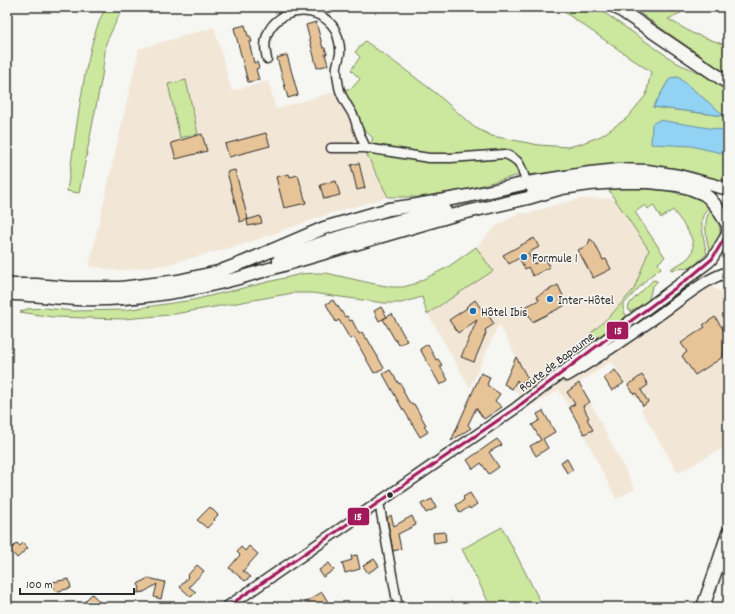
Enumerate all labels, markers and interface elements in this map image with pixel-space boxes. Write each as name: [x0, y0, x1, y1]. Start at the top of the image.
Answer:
place label: Formule 1: [532, 250, 578, 269]
marker: Formule 1: [519, 252, 529, 262]
place label: Inter-Hôtel: [558, 292, 614, 311]
marker: Inter-Hôtel: [545, 294, 555, 304]
place label: Hôtel Ibis: [481, 304, 528, 323]
marker: Hôtel Ibis: [468, 306, 478, 316]
line badge: 15: [606, 321, 629, 340]
text: 15: [614, 324, 622, 340]
street label: Route de Bapaume: [516, 328, 600, 398]
unlabelled marker: [385, 490, 395, 500]
line badge: 15: [347, 507, 370, 526]
text: 15: [354, 510, 362, 526]
scale bar: [20, 570, 134, 596]
text: 100 m: [26, 577, 53, 594]

